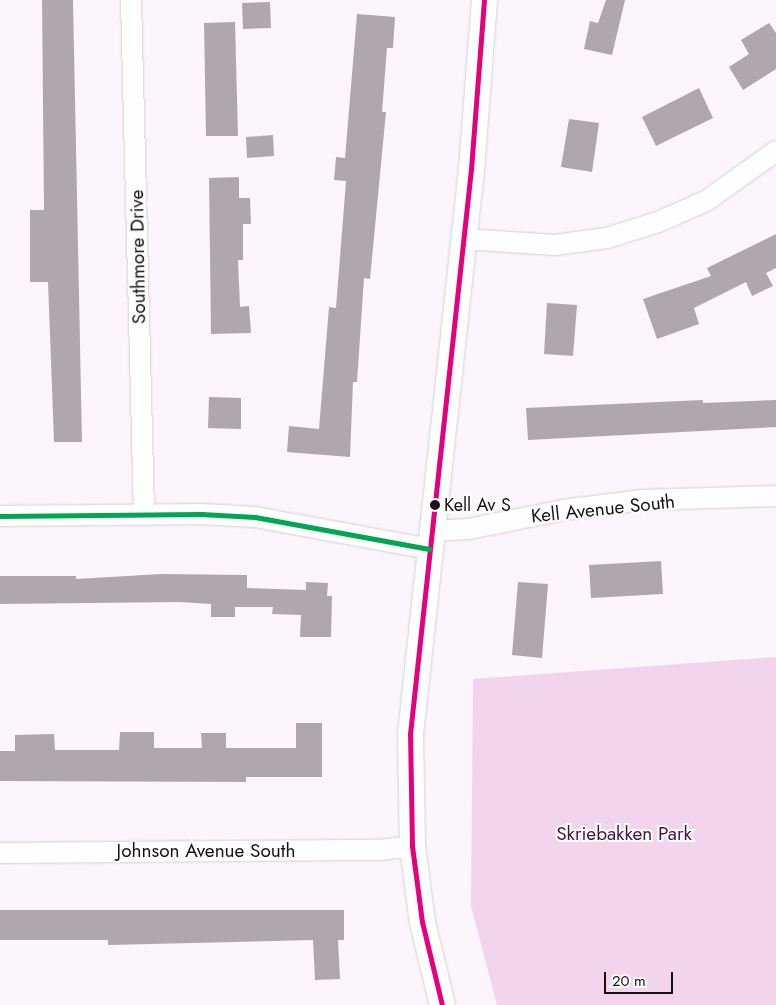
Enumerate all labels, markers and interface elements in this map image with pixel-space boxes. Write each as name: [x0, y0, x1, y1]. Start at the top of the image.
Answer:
street label: Southmore Drive: [125, 190, 151, 324]
street label: Kell Avenue South: [530, 490, 676, 528]
place label: Kell Av S: [444, 494, 511, 516]
marker: Kell Av S: [430, 500, 440, 510]
park label: Skriebakken Park: [556, 823, 692, 845]
street label: Johnson Avenue South: [117, 840, 295, 862]
scale bar: [606, 962, 675, 994]
text: 20 m: [612, 970, 646, 992]

